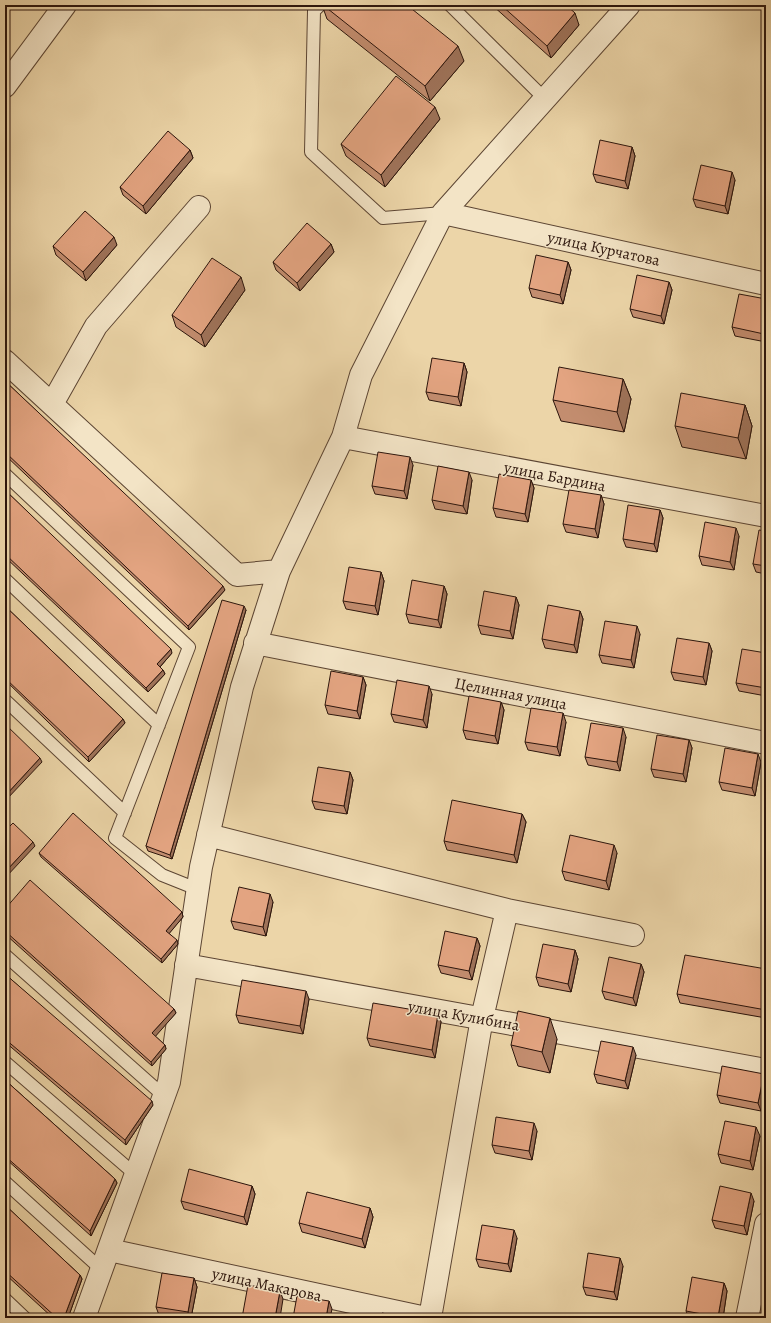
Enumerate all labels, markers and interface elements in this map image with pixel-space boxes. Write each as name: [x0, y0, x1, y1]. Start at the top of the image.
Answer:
street label: улица Курчатова: [544, 226, 663, 272]
street label: улица Бардина: [501, 456, 608, 498]
street label: Целинная улица: [453, 672, 569, 716]
street label: улица Кулибина: [405, 995, 522, 1037]
street label: улица Макарова: [209, 1262, 324, 1307]

